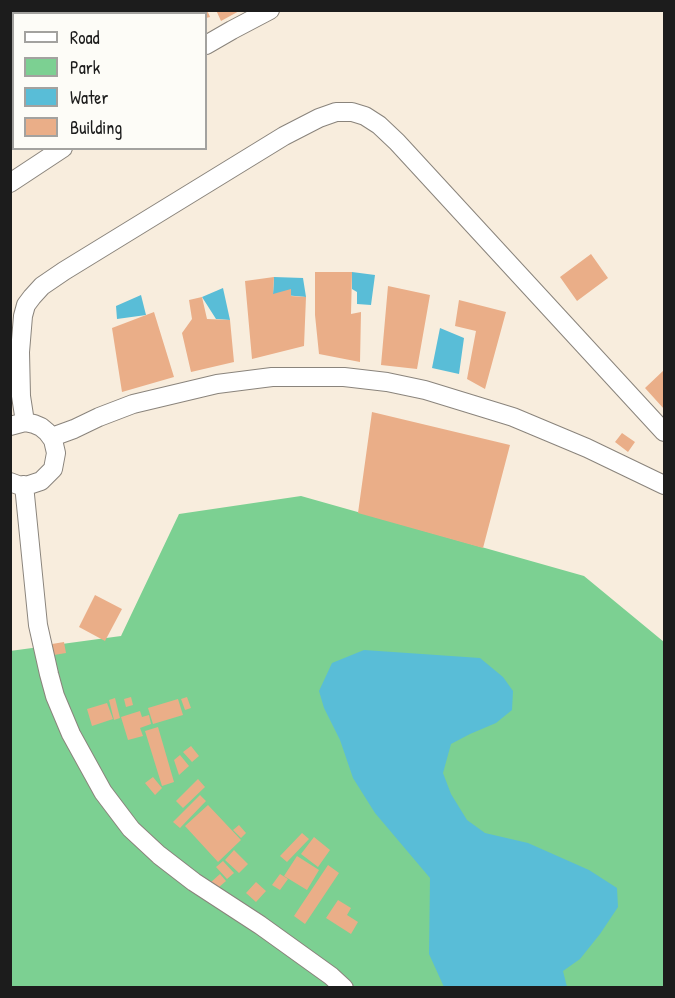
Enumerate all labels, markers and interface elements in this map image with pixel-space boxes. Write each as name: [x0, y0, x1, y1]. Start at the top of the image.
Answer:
legend: [12, 12, 207, 150]
text: Road: [70, 25, 100, 50]
text: Park: [70, 55, 100, 80]
text: Water: [70, 85, 108, 110]
text: Building: [70, 115, 122, 140]

